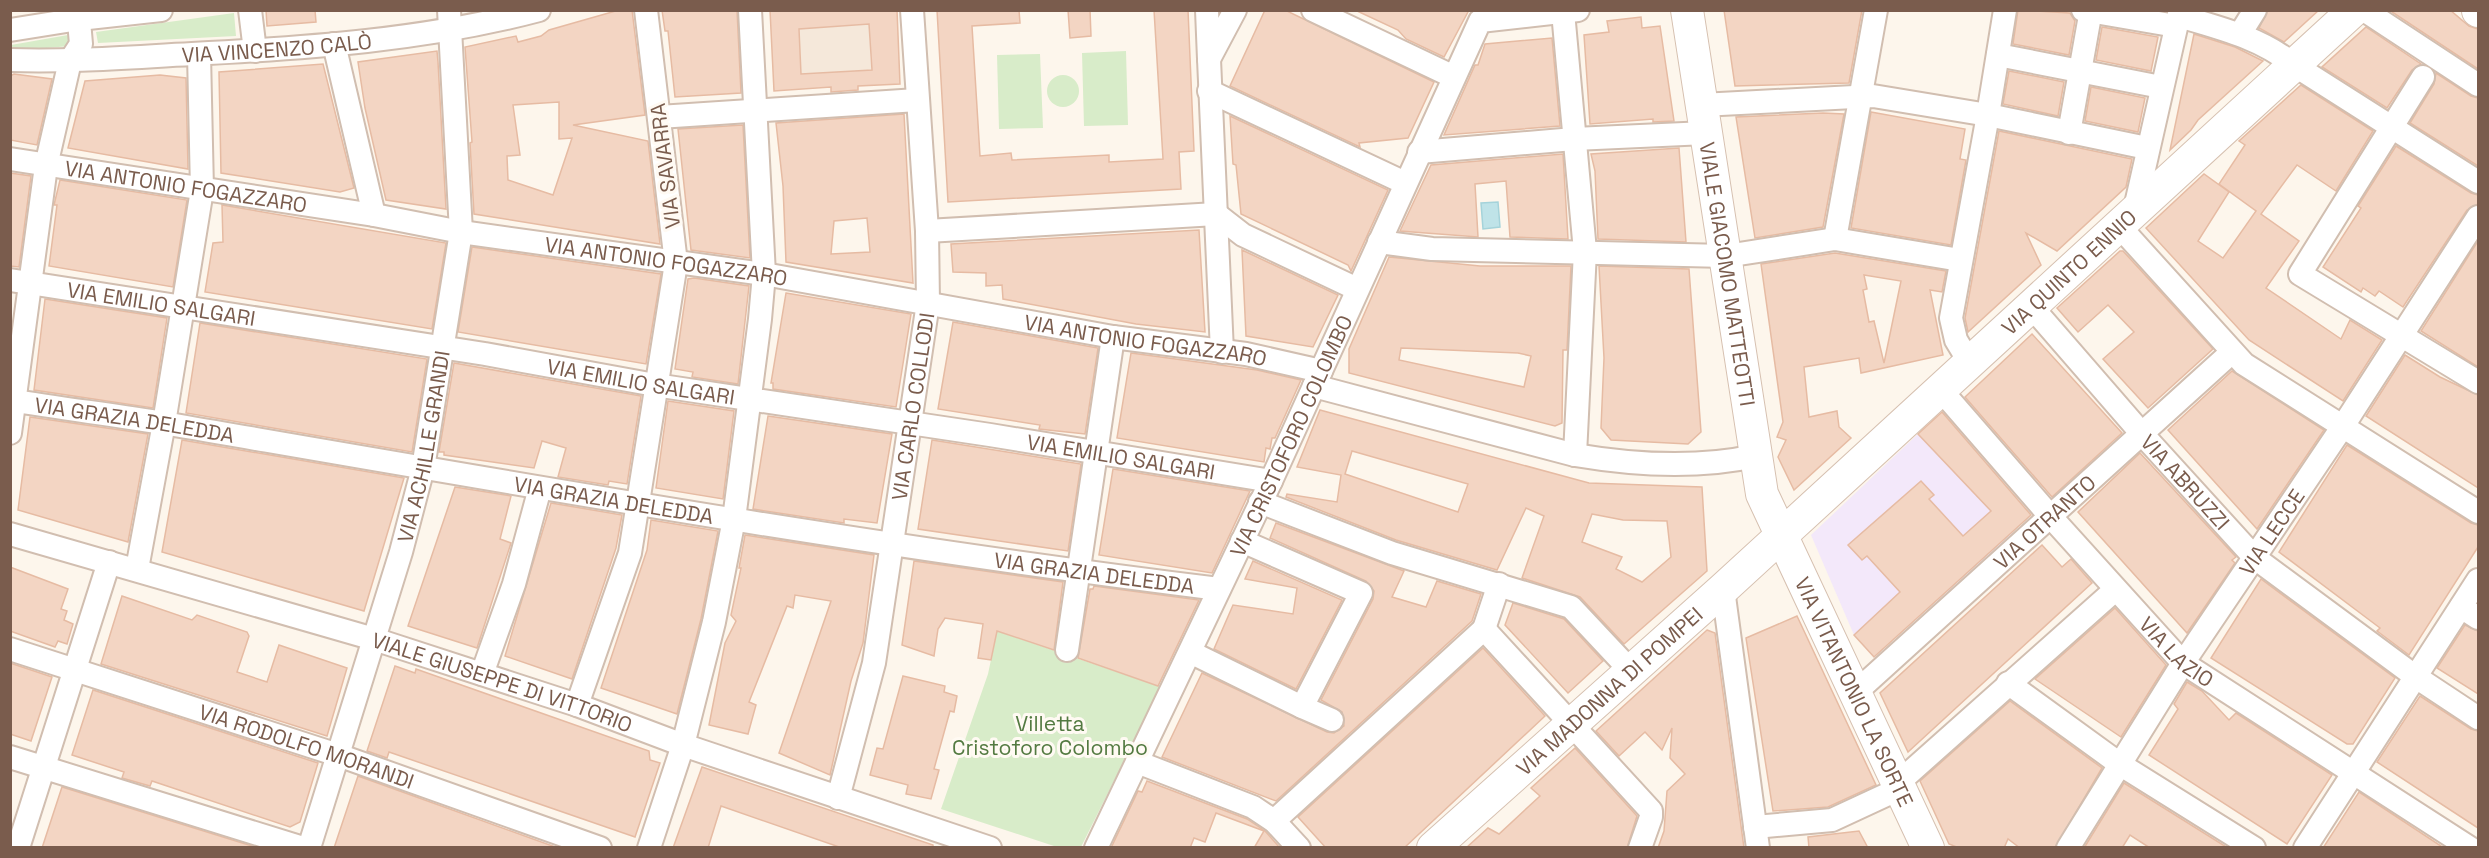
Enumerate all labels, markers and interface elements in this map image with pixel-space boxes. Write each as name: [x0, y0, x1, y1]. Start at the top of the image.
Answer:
street label: VIA VINCENZO CALÒ: [181, 27, 373, 68]
street label: VIA SAVARRA: [644, 102, 686, 230]
street label: VIALE GIACOMO MATTEOTTI: [1694, 140, 1762, 408]
street label: VIA ANTONIO FOGAZZARO: [63, 154, 309, 218]
street label: VIA QUINTO ENNIO: [1996, 203, 2142, 340]
street label: VIA ANTONIO FOGAZZARO: [543, 230, 790, 291]
street label: VIA EMILIO SALGARI: [65, 276, 257, 332]
street label: VIA ANTONIO FOGAZZARO: [1022, 308, 1269, 372]
street label: VIA CARLO COLLODI: [885, 311, 940, 502]
street label: VIA CRISTOFORO COLOMBO: [1223, 311, 1358, 561]
street label: VIA ACHILLE GRANDI: [391, 349, 455, 545]
street label: VIA EMILIO SALGARI: [545, 352, 737, 410]
street label: VIA GRAZIA DELEDDA: [33, 391, 236, 449]
street label: VIA EMILIO SALGARI: [1025, 428, 1217, 485]
street label: VIA ABRUZZI: [2135, 428, 2236, 535]
street label: VIA OTRANTO: [1988, 469, 2101, 575]
street label: VIA GRAZIA DELEDDA: [512, 470, 716, 530]
street label: VIA LECCE: [2233, 484, 2310, 580]
street label: VIA GRAZIA DELEDDA: [992, 546, 1196, 599]
street label: VIA VITANTONIO LA SORTE: [1789, 572, 1920, 811]
street label: VIA MADONNA DI POMPEI: [1510, 600, 1708, 781]
street label: VIA LAZIO: [2134, 611, 2219, 693]
street label: VIALE GIUSEPPE DI VITTORIO: [368, 626, 636, 738]
street label: VIA RODOLFO MORANDI: [196, 697, 418, 794]
park label: Villetta Cristoforo Colombo: [952, 710, 1148, 761]

